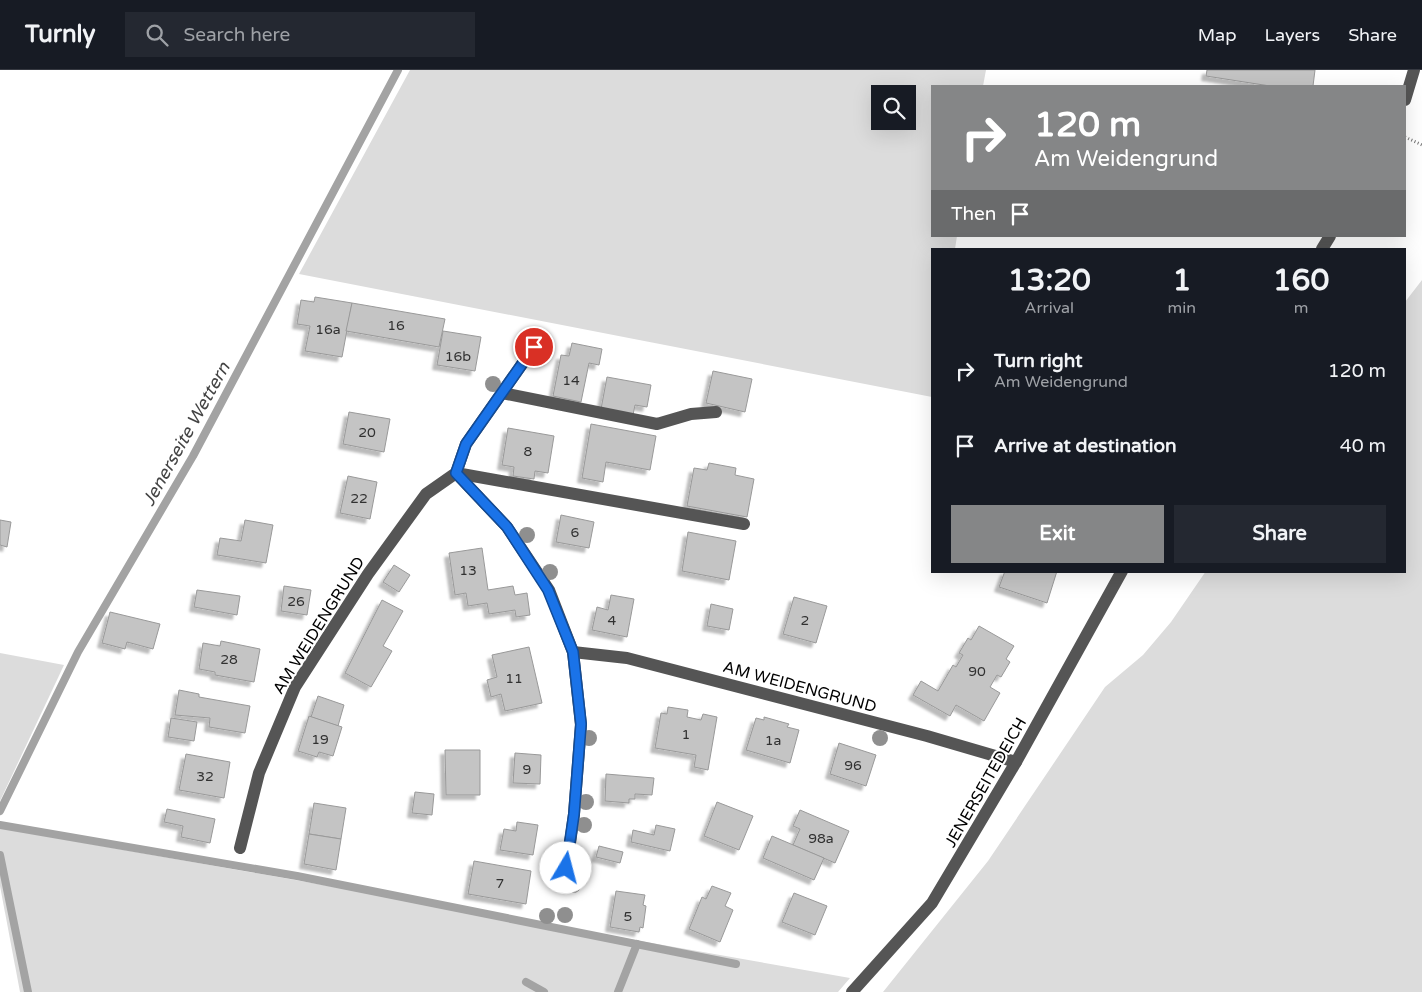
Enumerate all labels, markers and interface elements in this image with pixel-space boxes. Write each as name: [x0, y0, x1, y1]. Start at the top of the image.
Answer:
search box: [125, 12, 475, 57]
text: Turnly: [25, 20, 95, 49]
icon: search: [143, 21, 171, 49]
text: Search here: [183, 24, 290, 46]
text: Map: [1198, 24, 1237, 46]
text: Layers: [1265, 24, 1320, 46]
text: Share: [1348, 24, 1397, 46]
map controls: [871, 85, 916, 130]
button: search: [871, 85, 916, 130]
text: 120 m: [1034, 104, 1141, 146]
icon: right: [951, 105, 1016, 170]
text: Am Weidengrund: [1034, 146, 1218, 172]
icon: arrive: [1006, 200, 1034, 228]
text: Then: [951, 203, 996, 225]
text: 13:20: [1008, 262, 1091, 299]
text: 1: [1172, 262, 1191, 299]
text: 160: [1273, 262, 1329, 299]
text: Arrival: [1025, 298, 1074, 318]
text: min: [1168, 298, 1196, 318]
text: m: [1294, 298, 1308, 318]
house number: 16: [387, 317, 405, 334]
house number: 16a: [315, 321, 341, 338]
pin: [513, 326, 555, 368]
icon: arrive: [520, 333, 548, 361]
house number: 16b: [445, 348, 471, 365]
text: Turn right: [994, 350, 1082, 372]
water label: Jenerseite Wettern: [137, 357, 235, 510]
icon: right: [951, 357, 979, 385]
text: 120 m: [1328, 360, 1386, 382]
house number: 14: [562, 372, 580, 389]
text: Am Weidengrund: [994, 372, 1128, 392]
house number: 20: [358, 424, 376, 441]
icon: arrive: [951, 432, 979, 460]
text: Arrive at destination: [994, 435, 1177, 457]
text: 40 m: [1340, 435, 1386, 457]
house number: 8: [524, 443, 533, 460]
house number: 22: [350, 490, 368, 507]
button: Exit: [951, 505, 1164, 563]
button: Share: [1174, 505, 1386, 563]
house number: 6: [571, 524, 580, 541]
street label: AM WEIDENGRUND: [268, 553, 369, 698]
house number: 13: [459, 562, 477, 579]
house number: 26: [287, 593, 305, 610]
house number: 4: [608, 612, 617, 629]
house number: 2: [801, 612, 809, 629]
house number: 28: [220, 651, 238, 668]
street label: AM WEIDENGRUND: [721, 657, 879, 717]
house number: 90: [968, 663, 986, 680]
house number: 11: [505, 670, 523, 687]
street label: JENERSEITEDEICH: [941, 714, 1031, 851]
house number: 1: [682, 726, 690, 743]
house number: 19: [311, 731, 329, 748]
house number: 1a: [765, 732, 781, 749]
house number: 96: [844, 757, 862, 774]
house number: 9: [523, 761, 531, 778]
house number: 32: [196, 768, 214, 785]
house number: 98a: [808, 830, 834, 847]
position arrow: [539, 841, 591, 893]
house number: 7: [496, 875, 504, 892]
house number: 5: [624, 908, 632, 925]

